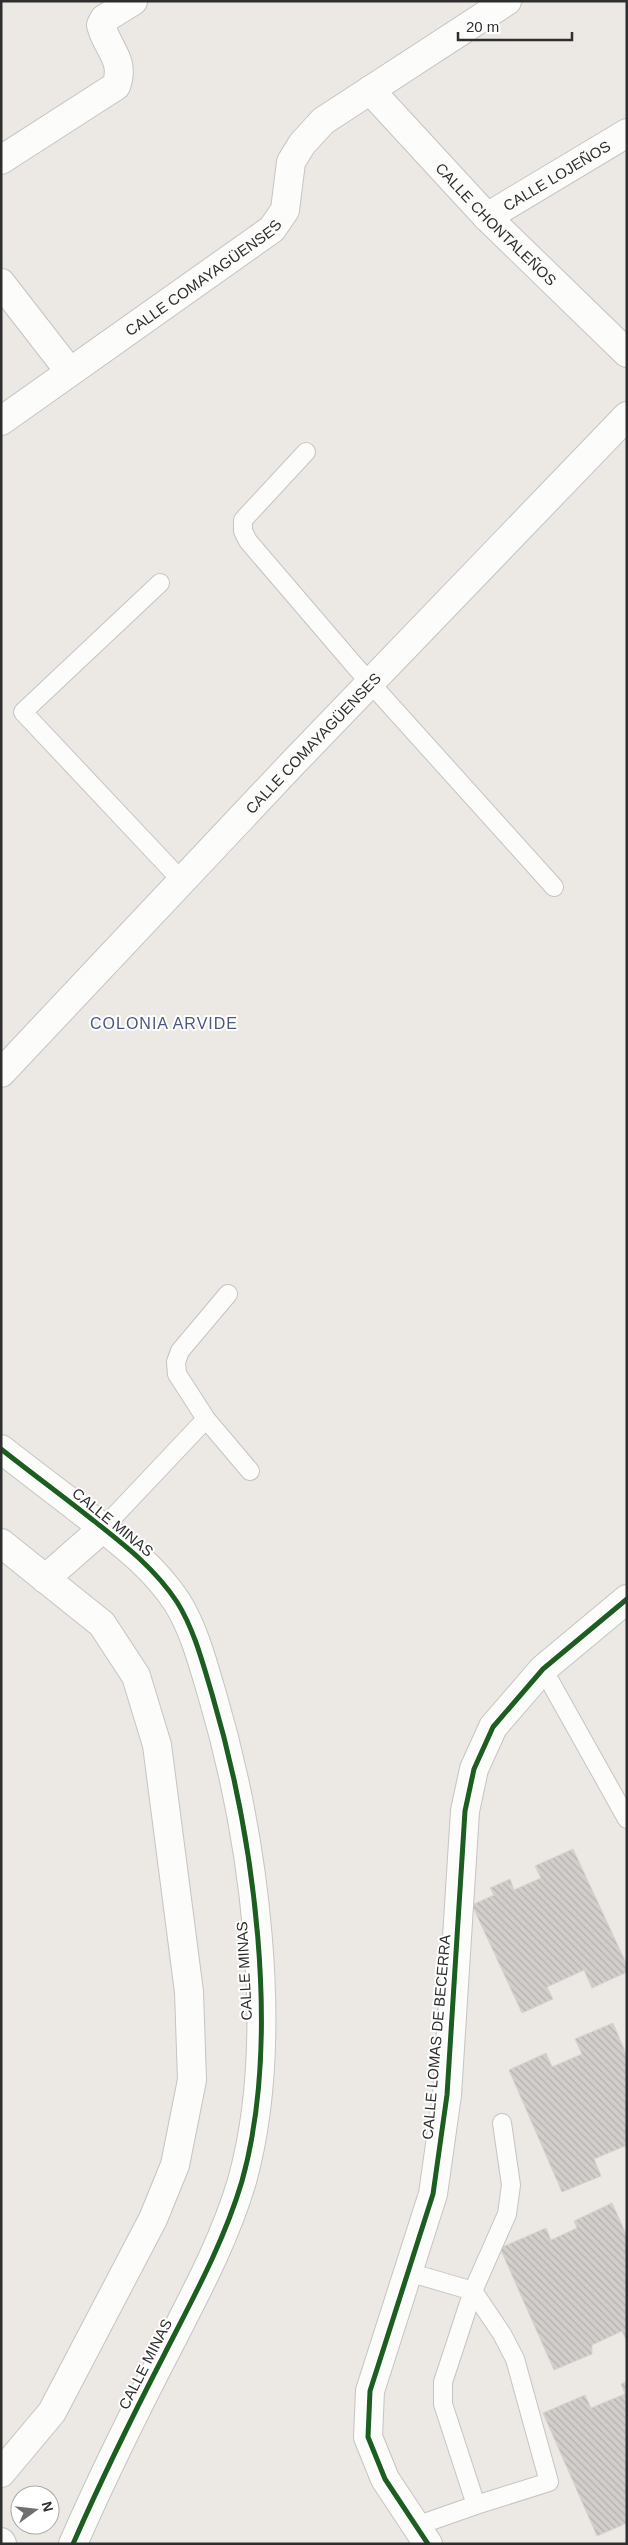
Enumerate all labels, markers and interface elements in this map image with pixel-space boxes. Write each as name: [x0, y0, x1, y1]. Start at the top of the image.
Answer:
scale bar: [458, 10, 572, 42]
text: 20 m: [466, 18, 499, 35]
street label: CALLE LOJEÑOS: [500, 137, 613, 214]
street label: CALLE CHONTALEÑOS: [433, 159, 560, 288]
street label: CALLE COMAYAGÜENSES: [122, 216, 285, 339]
street label: CALLE COMAYAGÜENSES: [242, 669, 384, 817]
district label: COLONIA ARVIDE: [90, 1015, 238, 1032]
street label: CALLE MINAS: [69, 1484, 157, 1560]
street label: CALLE MINAS: [233, 1921, 255, 2021]
street label: CALLE LOMAS DE BECERRA: [419, 1934, 453, 2140]
street label: CALLE MINAS: [115, 2316, 175, 2412]
north arrow: [10, 2485, 60, 2535]
text: N: [39, 2500, 57, 2514]

